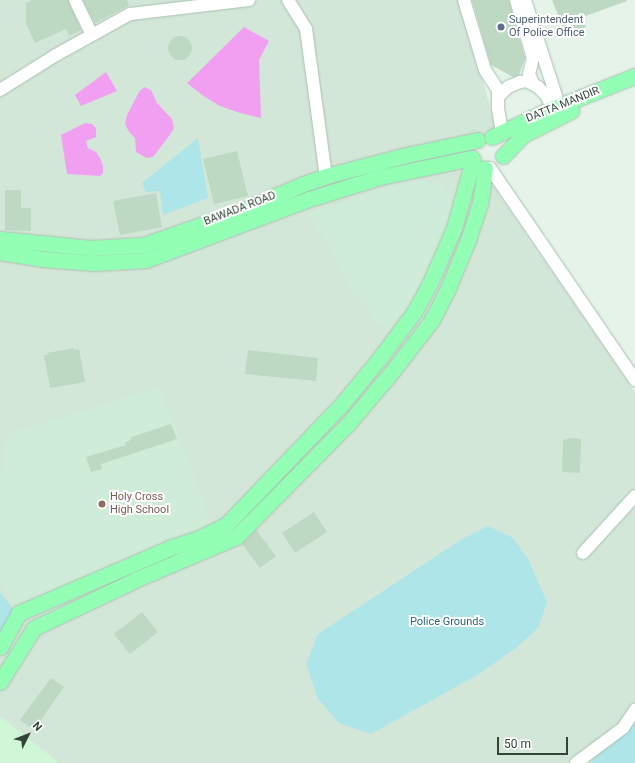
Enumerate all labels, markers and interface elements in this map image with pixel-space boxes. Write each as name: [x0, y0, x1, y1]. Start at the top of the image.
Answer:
place label: Superintendent Of Police Office: [509, 14, 584, 40]
marker: Superintendent Of Police Office: [496, 22, 506, 32]
street label: DATTA MANDIR: [524, 84, 602, 126]
street label: BAWADA ROAD: [202, 189, 278, 229]
place label: Holy Cross High School: [110, 491, 169, 517]
marker: Holy Cross High School: [97, 499, 107, 509]
park label: Police Grounds: [410, 615, 484, 629]
north arrow: [8, 715, 48, 755]
text: N: [30, 719, 45, 734]
scale bar: [499, 729, 570, 755]
text: 50 m: [504, 737, 531, 751]

